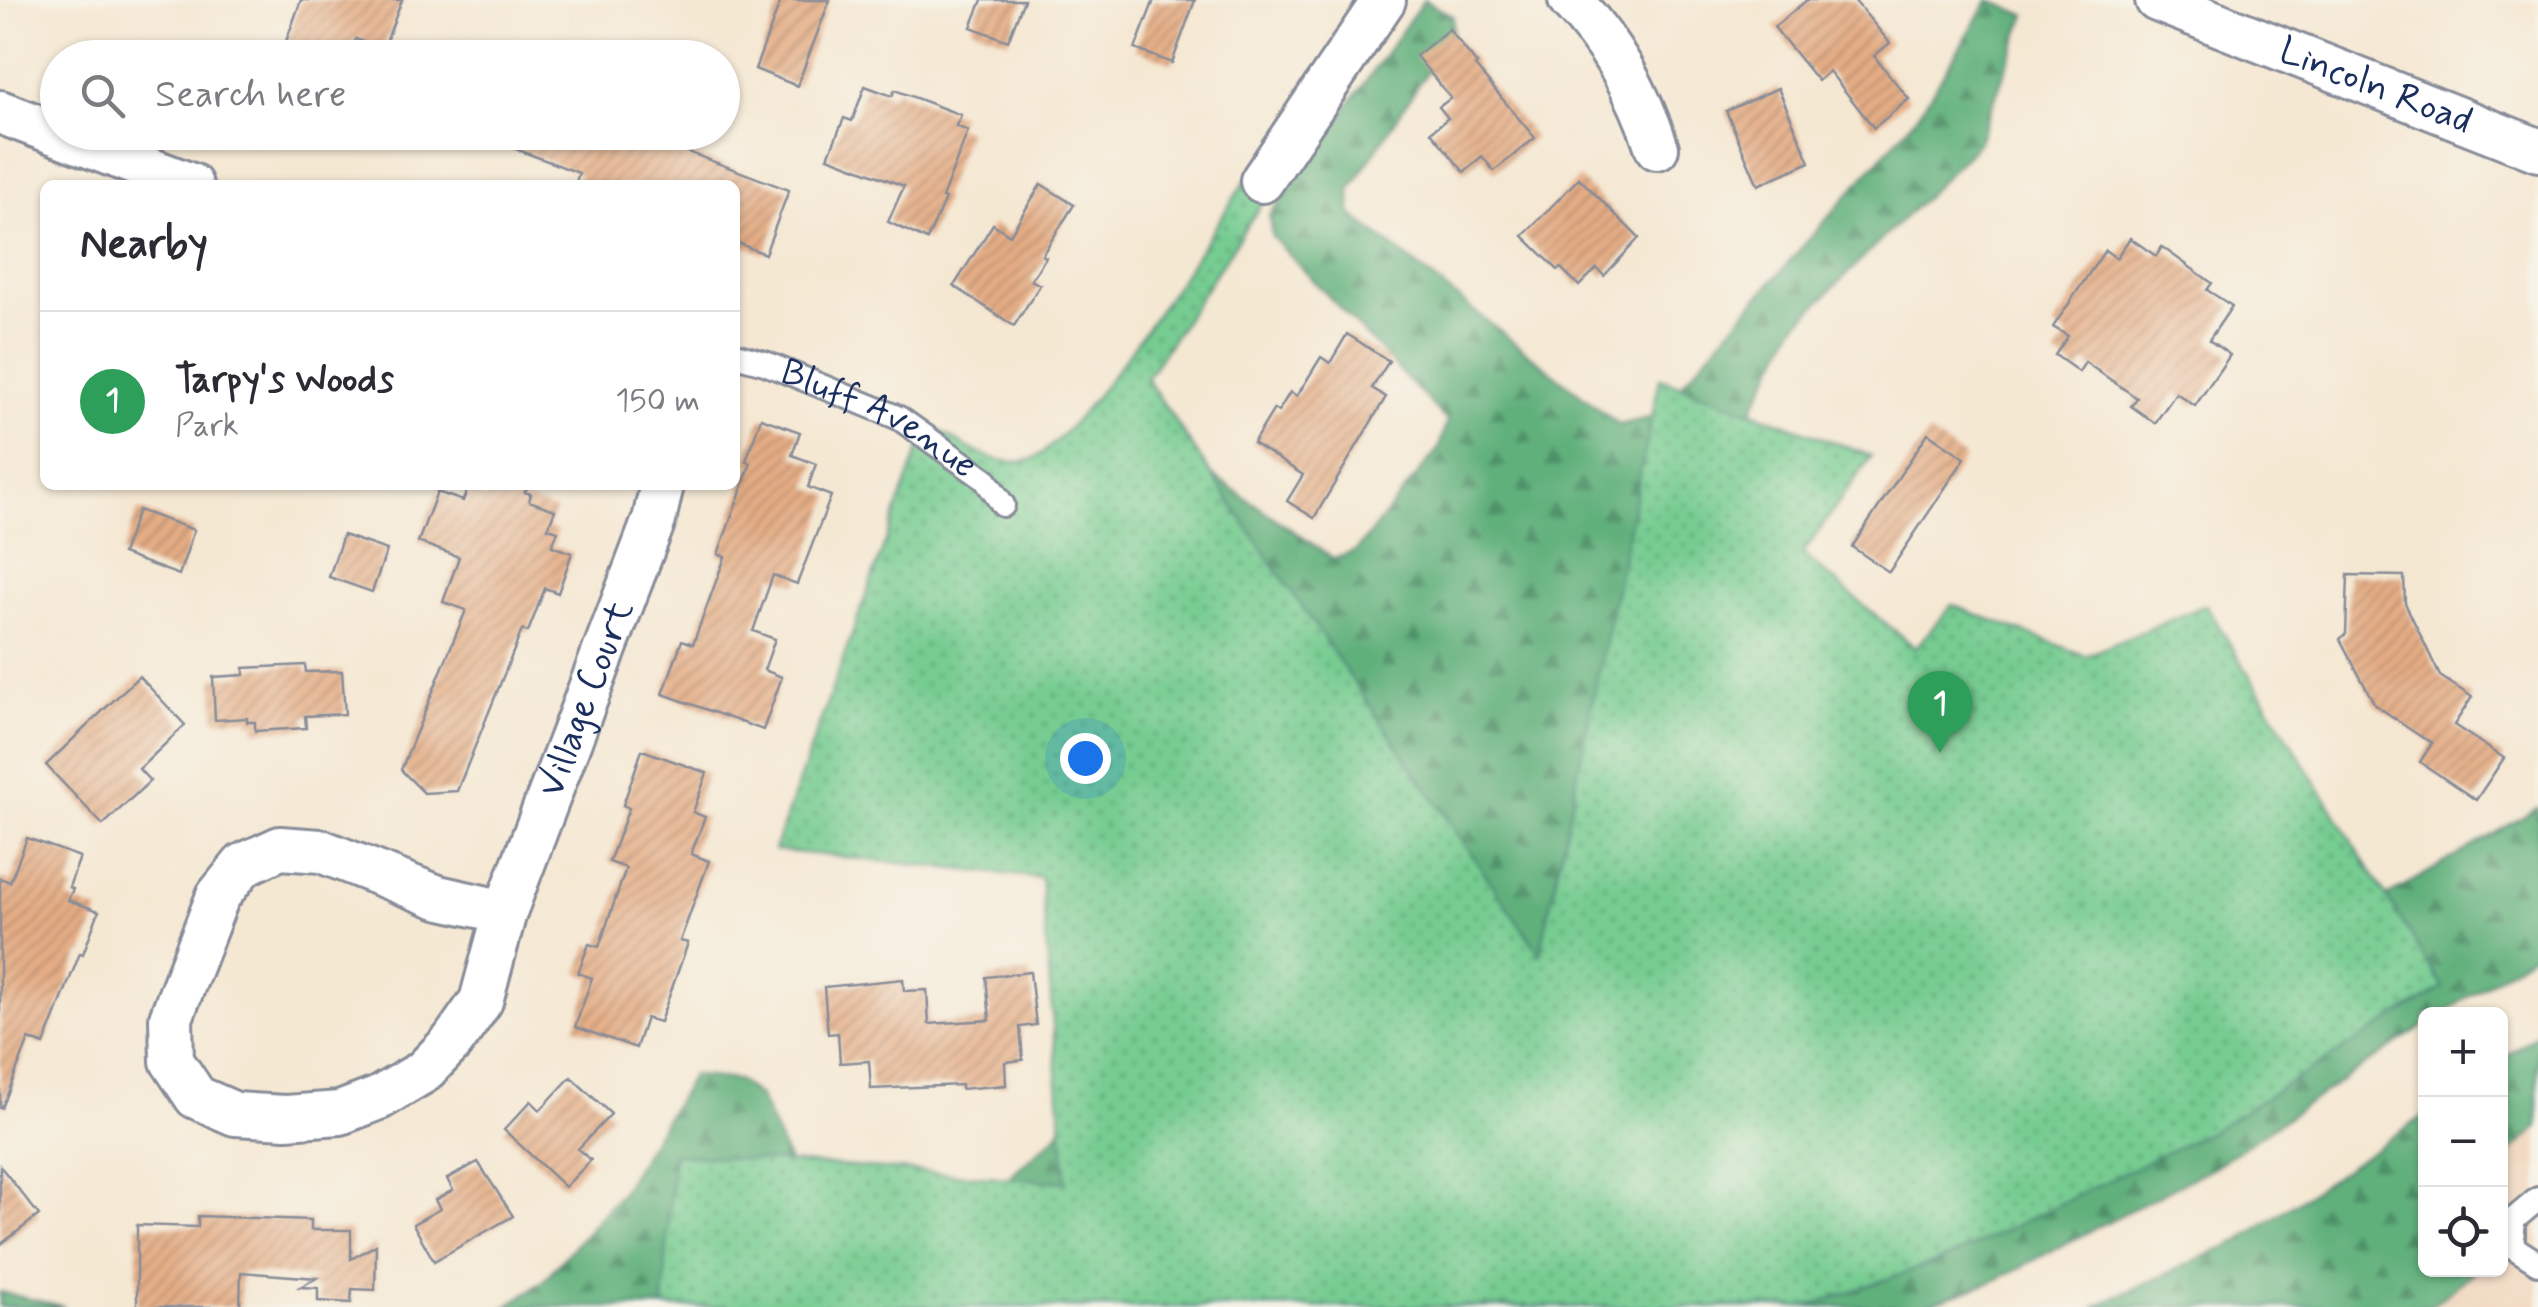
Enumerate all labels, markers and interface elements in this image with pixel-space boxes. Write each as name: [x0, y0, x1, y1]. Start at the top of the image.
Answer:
street label: Lincoln Road: [2272, 26, 2479, 146]
search box: [40, 40, 740, 150]
icon: search: [75, 68, 130, 123]
text: Search here: [155, 71, 346, 120]
text: Nearby: [80, 218, 208, 273]
street label: Bluff Avenue: [773, 347, 987, 490]
text: Tarpy's Woods: [175, 356, 394, 405]
text: 1: [105, 380, 120, 422]
text: 150 m: [615, 380, 700, 422]
text: Park: [175, 405, 239, 447]
street label: Village Court: [526, 594, 646, 804]
pin: 1: [1908, 670, 1972, 753]
your location: [1060, 733, 1111, 784]
map controls: [2418, 1007, 2508, 1277]
button: +: [2418, 1007, 2508, 1097]
button: −: [2418, 1097, 2508, 1187]
button: locate: [2418, 1187, 2508, 1277]

